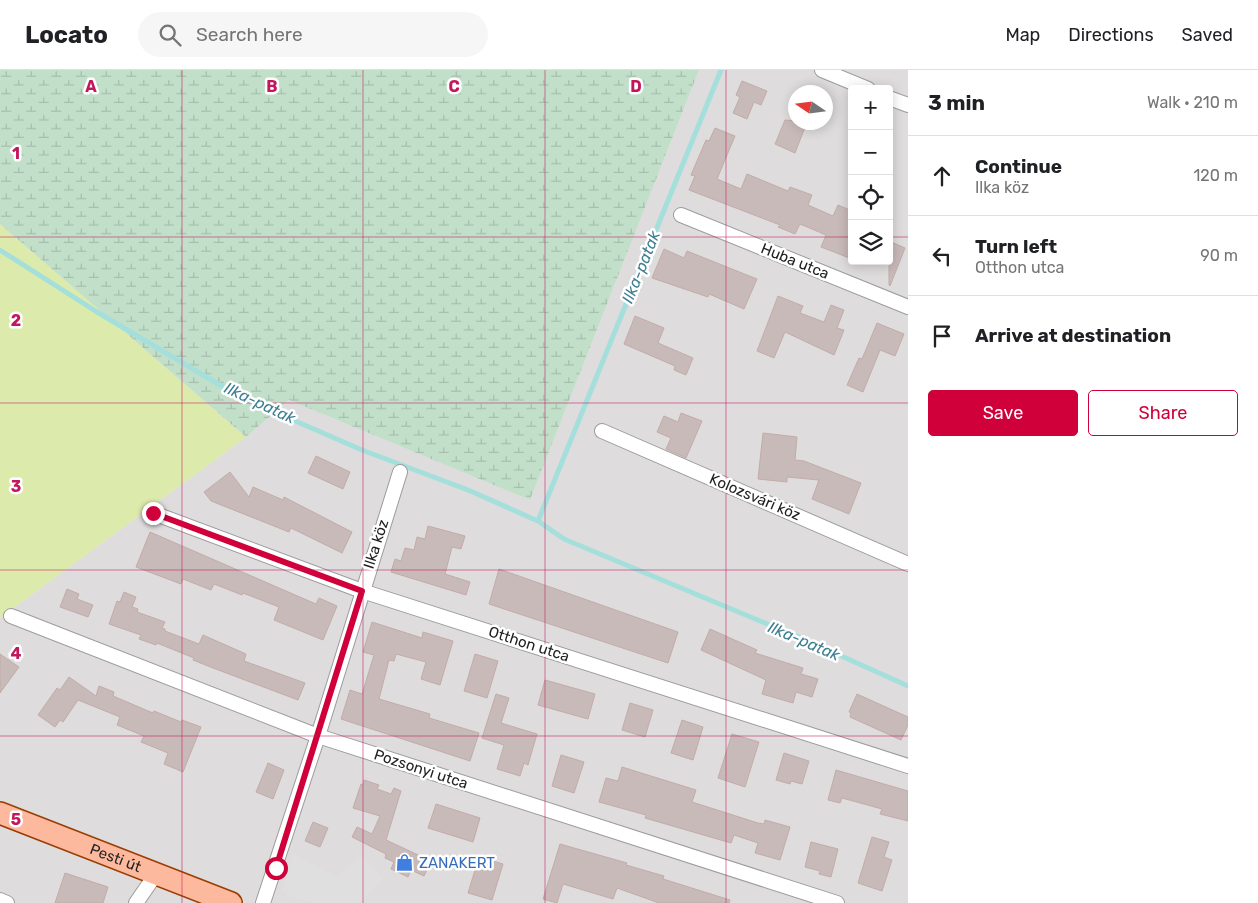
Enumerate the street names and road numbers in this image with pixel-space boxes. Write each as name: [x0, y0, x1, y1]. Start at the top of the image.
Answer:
street label: Huba utca: [758, 239, 832, 283]
street label: Kolozsvári köz: [707, 470, 804, 524]
street label: Ilka köz: [360, 517, 393, 571]
street label: Otthon utca: [486, 622, 572, 666]
street label: Pozsonyi utca: [372, 745, 470, 793]
street label: Pesti út: [87, 840, 144, 876]

